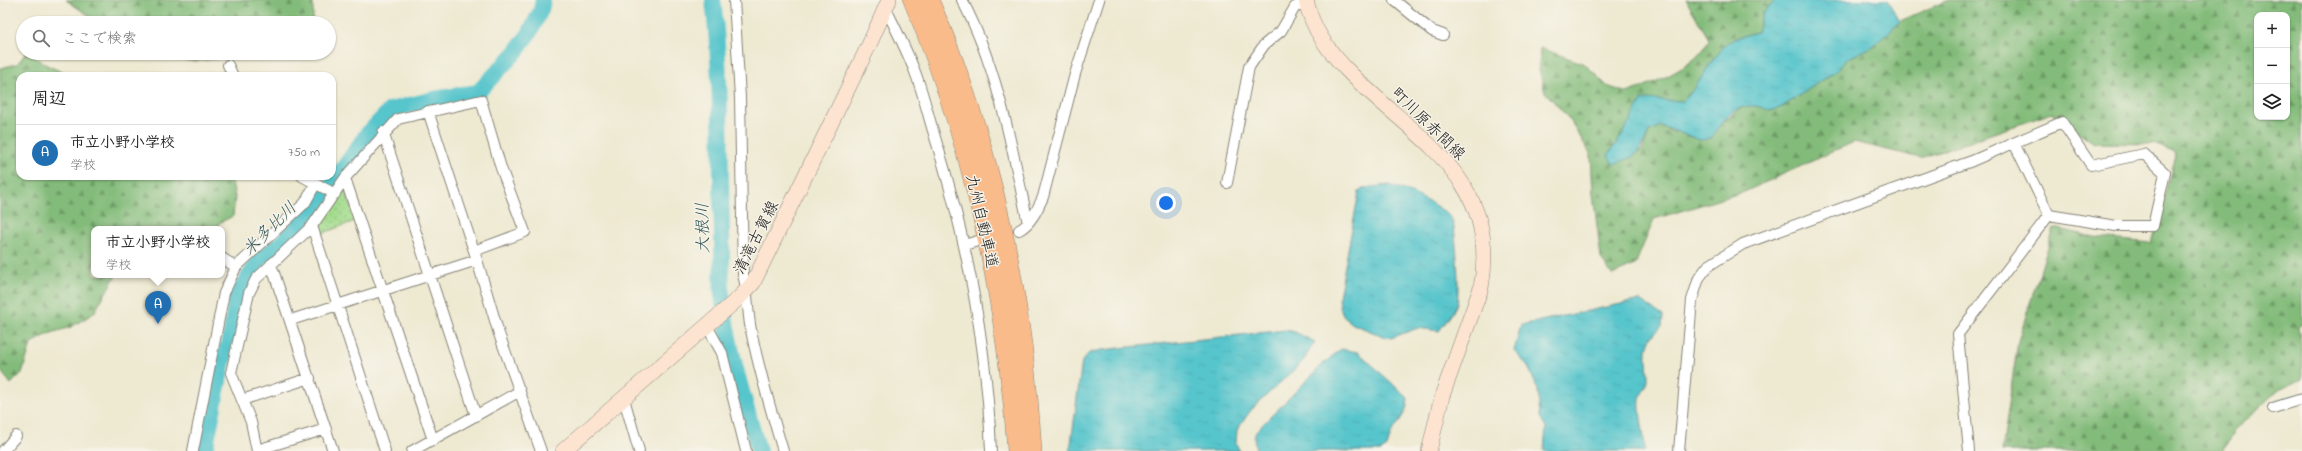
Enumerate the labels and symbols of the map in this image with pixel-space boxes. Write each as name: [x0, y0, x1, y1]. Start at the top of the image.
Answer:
street label: 町川原赤間線: [1385, 82, 1470, 166]
street label: 九州自動車道: [959, 172, 1004, 271]
your location: [1156, 193, 1176, 213]
water label: 米多比川: [237, 196, 303, 262]
street label: 清滝古賀線: [728, 197, 786, 279]
water label: 大根川: [691, 202, 716, 254]
pin: A: [145, 291, 171, 324]

